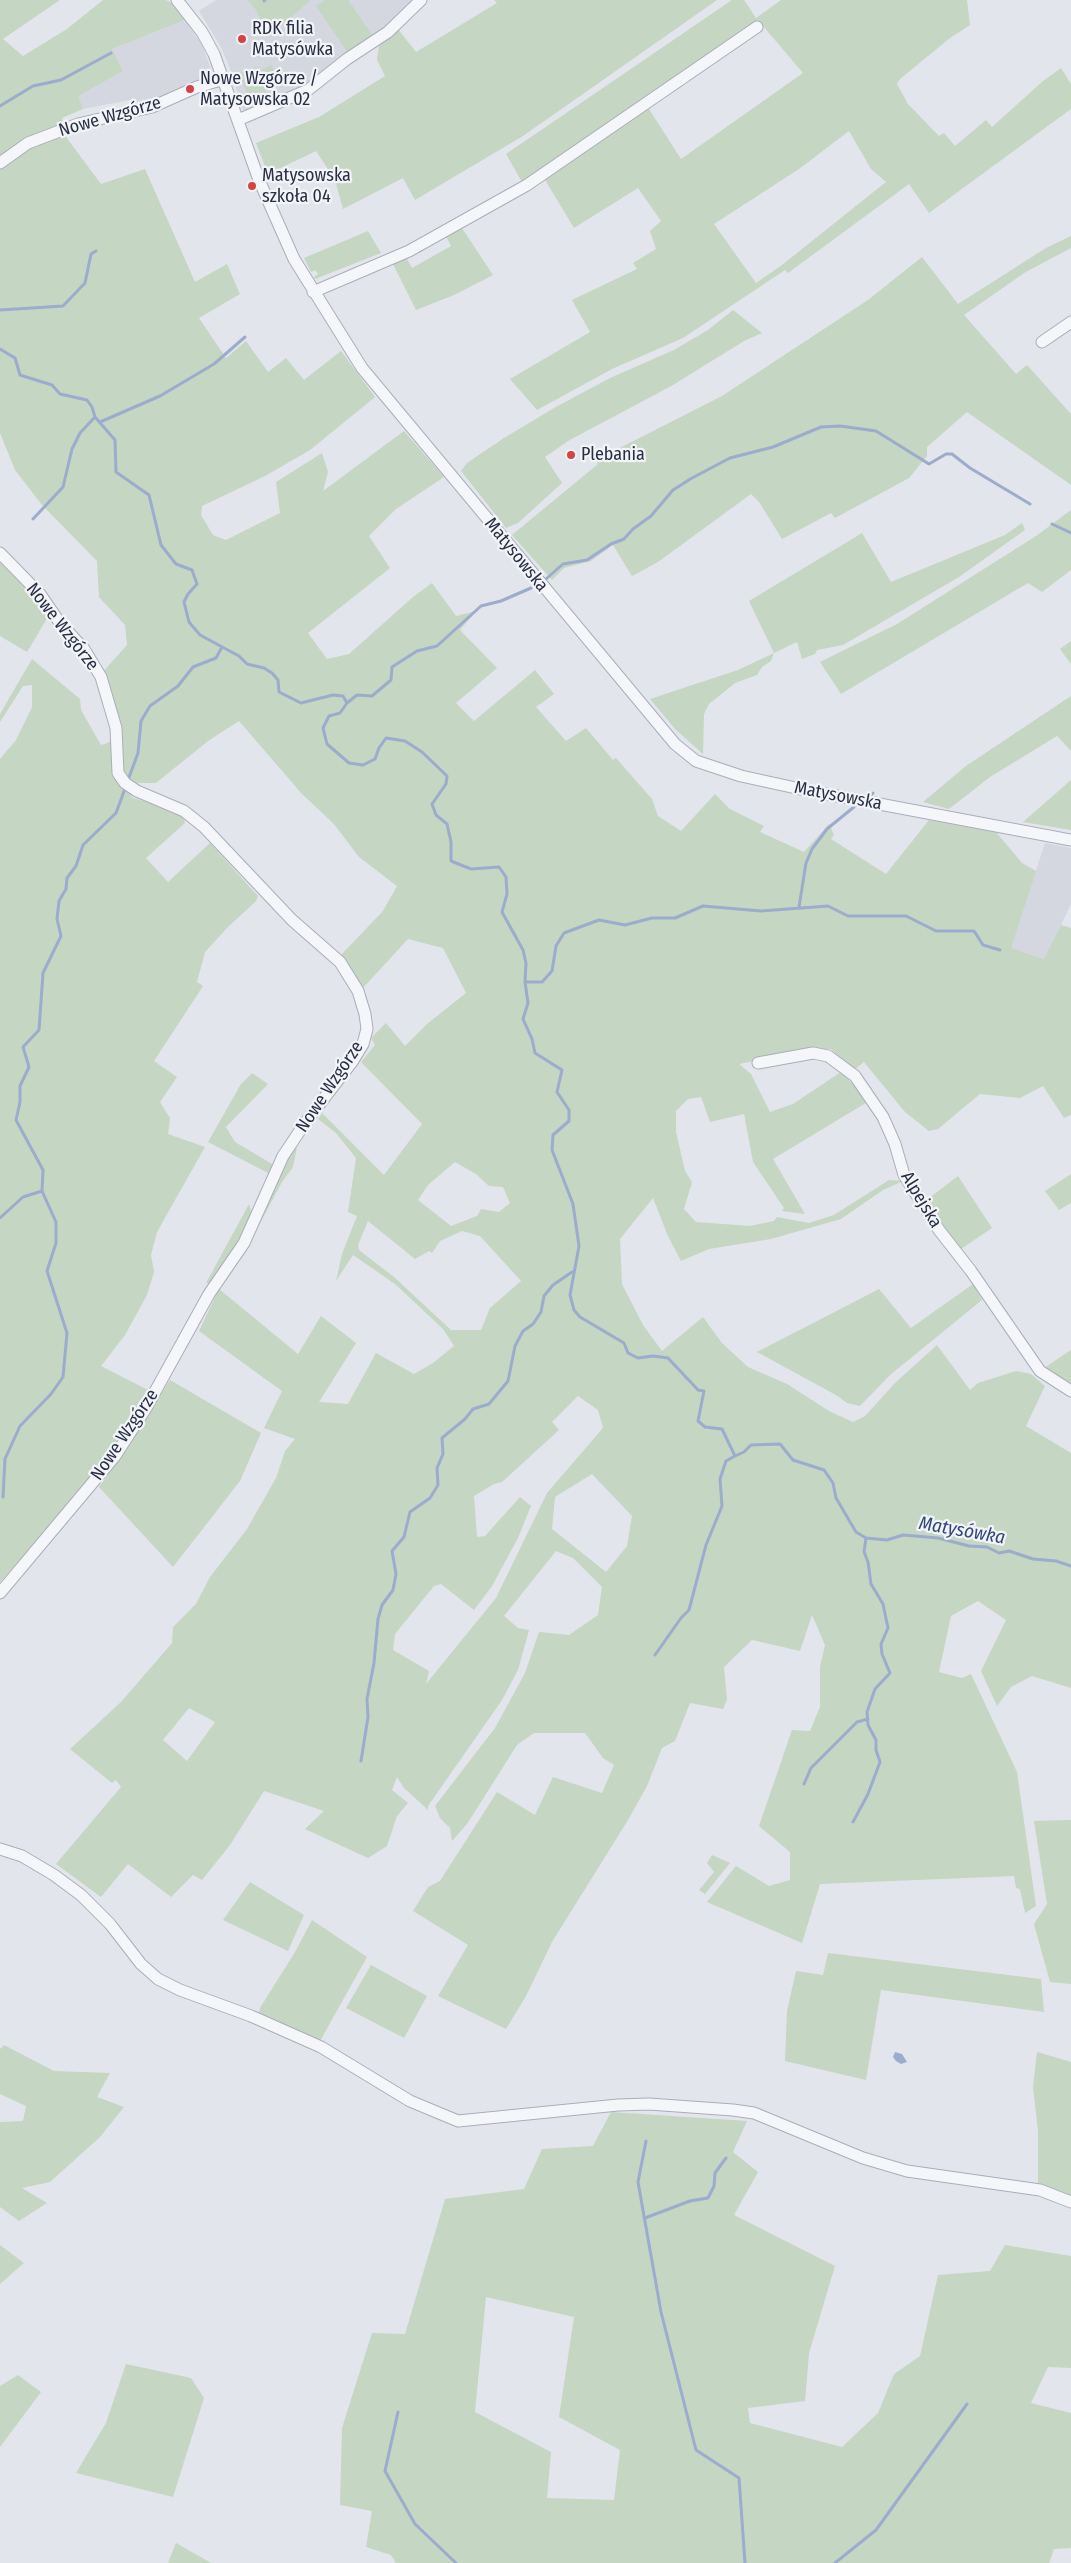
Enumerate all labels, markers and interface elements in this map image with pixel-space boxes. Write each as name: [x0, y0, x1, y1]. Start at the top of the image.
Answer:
place label: RDK filia Matysówka: [252, 18, 333, 60]
marker: RDK filia Matysówka: [236, 33, 248, 45]
place label: Nowe Wzgórze / Matysowska 02: [200, 68, 318, 110]
marker: Nowe Wzgórze / Matysowska 02: [184, 83, 196, 95]
street label: Nowe Wzgórze: [56, 92, 164, 142]
place label: Matysowska szkoła 04: [262, 165, 351, 208]
marker: Matysowska szkoła 04: [246, 180, 258, 192]
place label: Plebania: [581, 444, 645, 466]
marker: Plebania: [565, 449, 577, 461]
street label: Matysowska: [480, 514, 552, 596]
street label: Nowe Wzgórze: [21, 579, 103, 675]
street label: Matysowska: [792, 777, 884, 815]
street label: Nowe Wzgórze: [292, 1037, 368, 1137]
street label: Alpejska: [896, 1168, 946, 1232]
street label: Nowe Wzgórze: [87, 1385, 163, 1485]
water label: Matysówka: [917, 1512, 1007, 1550]

